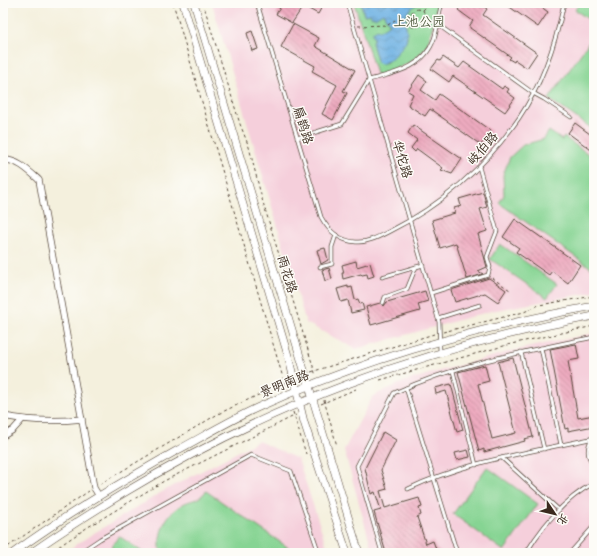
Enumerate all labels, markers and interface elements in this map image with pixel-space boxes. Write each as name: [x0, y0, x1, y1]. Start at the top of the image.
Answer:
park label: 上池公园: [393, 14, 445, 31]
street label: 扁鹊路: [289, 104, 316, 147]
street label: 岐伯路: [464, 129, 502, 169]
street label: 华佗路: [388, 138, 415, 181]
street label: 雨花路: [273, 253, 300, 296]
street label: 景明南路: [257, 367, 312, 402]
north arrow: [535, 494, 575, 534]
text: 北: [553, 511, 571, 528]

